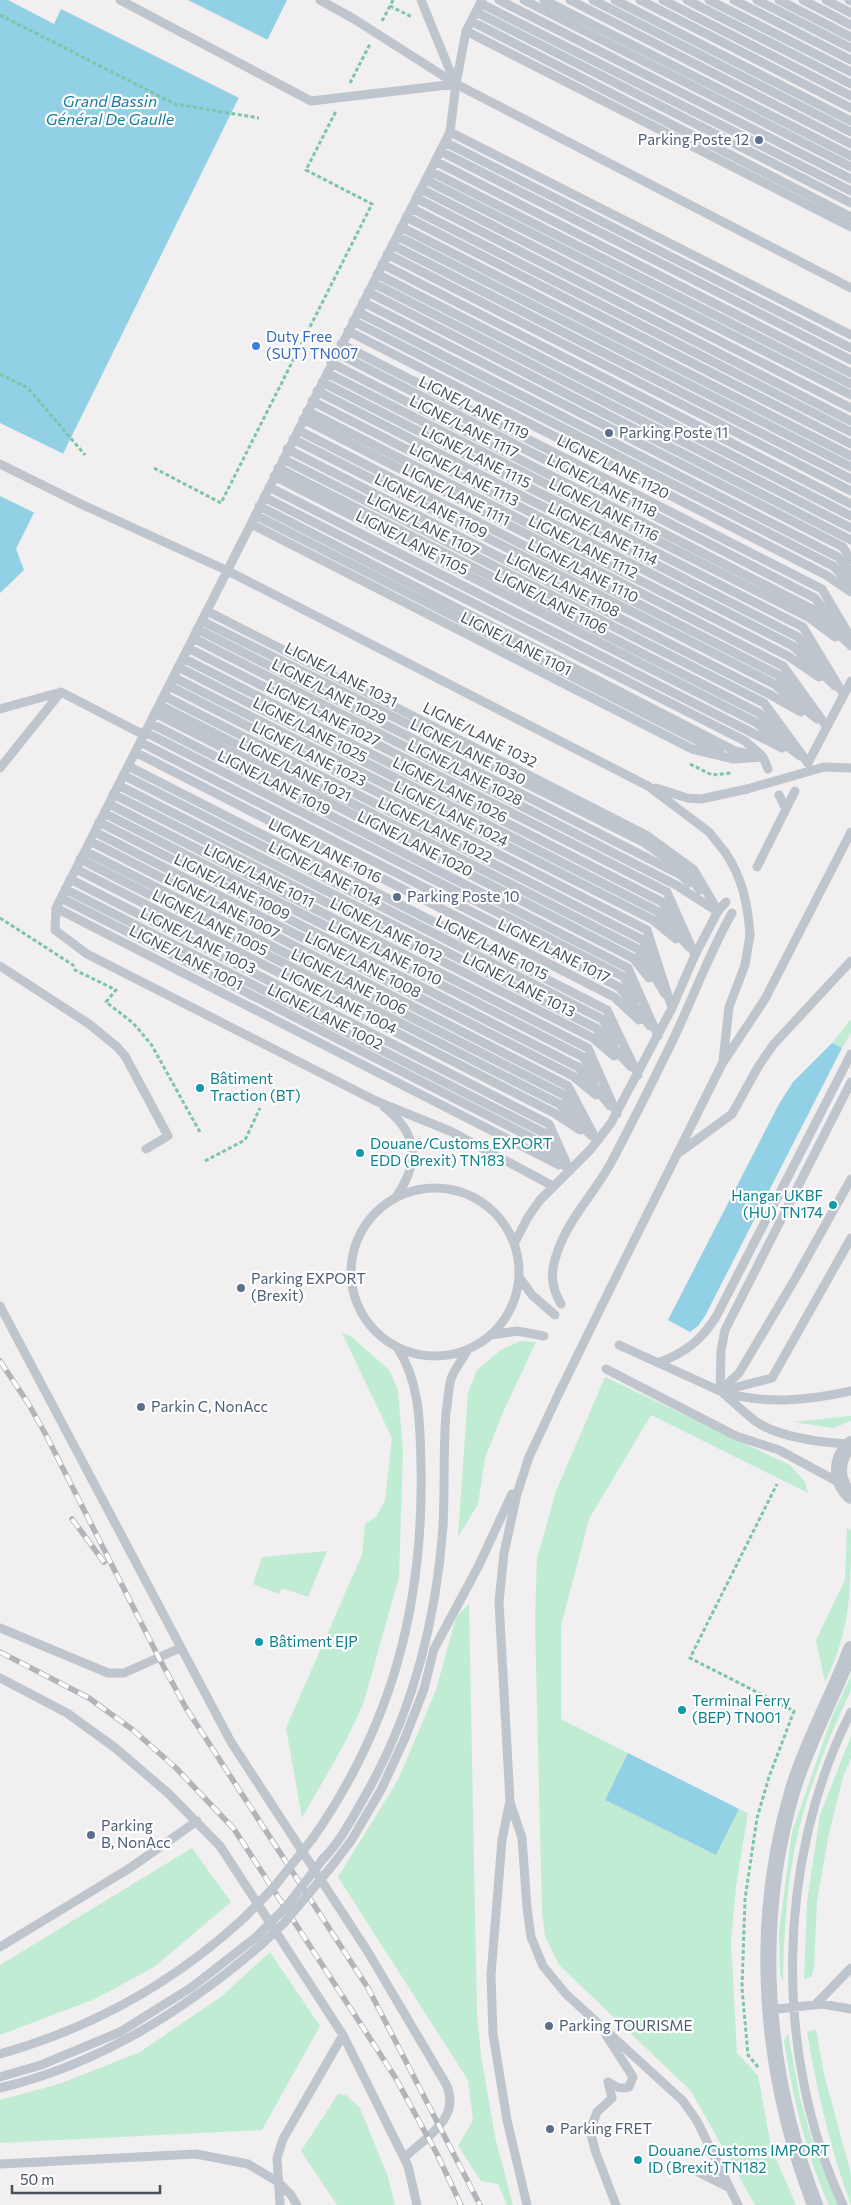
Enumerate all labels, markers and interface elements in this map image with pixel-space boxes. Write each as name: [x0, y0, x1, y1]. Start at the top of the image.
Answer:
water label: Grand Bassin Général De Gaulle: [46, 91, 175, 128]
place label: Parking Poste 12: [638, 130, 749, 148]
marker: Parking Poste 12: [753, 134, 765, 146]
place label: Duty Free (SUT) TN007: [266, 327, 358, 362]
marker: Duty Free (SUT) TN007: [250, 340, 262, 352]
street label: LIGNE/LANE 1119: [416, 372, 532, 443]
street label: LIGNE/LANE 1117: [407, 391, 522, 461]
street label: LIGNE/LANE 1115: [419, 421, 534, 491]
place label: Parking Poste 11: [619, 423, 728, 441]
marker: Parking Poste 11: [603, 427, 615, 439]
street label: LIGNE/LANE 1120: [554, 430, 673, 502]
street label: LIGNE/LANE 1113: [407, 439, 522, 509]
street label: LIGNE/LANE 1118: [544, 450, 660, 521]
street label: LIGNE/LANE 1111: [400, 459, 513, 529]
street label: LIGNE/LANE 1109: [372, 469, 491, 541]
street label: LIGNE/LANE 1116: [546, 474, 662, 545]
street label: LIGNE/LANE 1107: [365, 488, 482, 560]
street label: LIGNE/LANE 1114: [545, 498, 661, 569]
street label: LIGNE/LANE 1105: [353, 506, 472, 578]
street label: LIGNE/LANE 1112: [526, 511, 641, 581]
street label: LIGNE/LANE 1110: [525, 534, 642, 606]
street label: LIGNE/LANE 1108: [504, 548, 623, 620]
street label: LIGNE/LANE 1106: [492, 565, 611, 637]
street label: LIGNE/LANE 1101: [458, 607, 575, 679]
street label: LIGNE/LANE 1031: [282, 638, 401, 710]
street label: LIGNE/LANE 1029: [269, 654, 390, 728]
street label: LIGNE/LANE 1027: [264, 677, 383, 750]
street label: LIGNE/LANE 1025: [250, 693, 371, 766]
street label: LIGNE/LANE 1032: [420, 698, 541, 771]
street label: LIGNE/LANE 1030: [408, 714, 529, 788]
street label: LIGNE/LANE 1023: [249, 717, 370, 790]
street label: LIGNE/LANE 1021: [236, 733, 355, 805]
street label: LIGNE/LANE 1028: [405, 735, 526, 809]
street label: LIGNE/LANE 1019: [215, 746, 334, 818]
street label: LIGNE/LANE 1026: [390, 752, 511, 826]
street label: LIGNE/LANE 1024: [391, 777, 512, 850]
street label: LIGNE/LANE 1022: [375, 793, 495, 866]
street label: LIGNE/LANE 1020: [355, 806, 476, 880]
street label: LIGNE/LANE 1016: [266, 814, 385, 886]
street label: LIGNE/LANE 1014: [266, 837, 385, 909]
street label: LIGNE/LANE 1011: [201, 839, 318, 911]
street label: LIGNE/LANE 1009: [171, 849, 293, 923]
street label: LIGNE/LANE 1007: [162, 868, 283, 942]
street label: LIGNE/LANE 1005: [150, 885, 271, 959]
place label: Parking Poste 10: [407, 887, 520, 905]
marker: Parking Poste 10: [391, 891, 403, 903]
street label: LIGNE/LANE 1012: [327, 893, 446, 965]
street label: LIGNE/LANE 1003: [138, 903, 259, 977]
street label: LIGNE/LANE 1015: [433, 911, 552, 983]
street label: LIGNE/LANE 1017: [495, 914, 614, 986]
street label: LIGNE/LANE 1010: [326, 916, 445, 989]
street label: LIGNE/LANE 1001: [127, 921, 246, 994]
street label: LIGNE/LANE 1008: [302, 927, 424, 1001]
street label: LIGNE/LANE 1006: [288, 944, 410, 1018]
street label: LIGNE/LANE 1013: [460, 948, 579, 1020]
street label: LIGNE/LANE 1004: [278, 963, 400, 1037]
street label: LIGNE/LANE 1002: [265, 979, 386, 1053]
place label: Bâtiment Traction (BT): [210, 1069, 301, 1104]
marker: Bâtiment Traction (BT): [194, 1082, 206, 1094]
place label: Douane/Customs EXPORT EDD (Brexit) TN183: [370, 1134, 553, 1169]
marker: Douane/Customs EXPORT EDD (Brexit) TN183: [354, 1147, 366, 1159]
place label: Hangar UKBF (HU) TN174: [731, 1186, 823, 1221]
marker: Hangar UKBF (HU) TN174: [827, 1199, 839, 1211]
place label: Parking EXPORT (Brexit): [251, 1269, 366, 1304]
marker: Parking EXPORT (Brexit): [235, 1282, 247, 1294]
place label: Parkin C, NonAcc: [151, 1397, 268, 1415]
marker: Parkin C, NonAcc: [135, 1401, 147, 1413]
place label: Bâtiment EJP: [269, 1632, 358, 1650]
marker: Bâtiment EJP: [253, 1636, 265, 1648]
place label: Terminal Ferry (BEP) TN001: [692, 1691, 791, 1726]
marker: Terminal Ferry (BEP) TN001: [676, 1704, 688, 1716]
place label: Parking B, NonAcc: [101, 1816, 171, 1851]
marker: Parking B, NonAcc: [85, 1829, 97, 1841]
place label: Parking TOURISME: [559, 2016, 693, 2034]
marker: Parking TOURISME: [543, 2020, 555, 2032]
place label: Parking FRET: [560, 2119, 652, 2137]
marker: Parking FRET: [544, 2123, 556, 2135]
place label: Douane/Customs IMPORT ID (Brexit) TN182: [648, 2141, 830, 2176]
marker: Douane/Customs IMPORT ID (Brexit) TN182: [632, 2154, 644, 2166]
scale bar: [12, 2162, 160, 2194]
text: 50 m: [20, 2170, 54, 2188]

